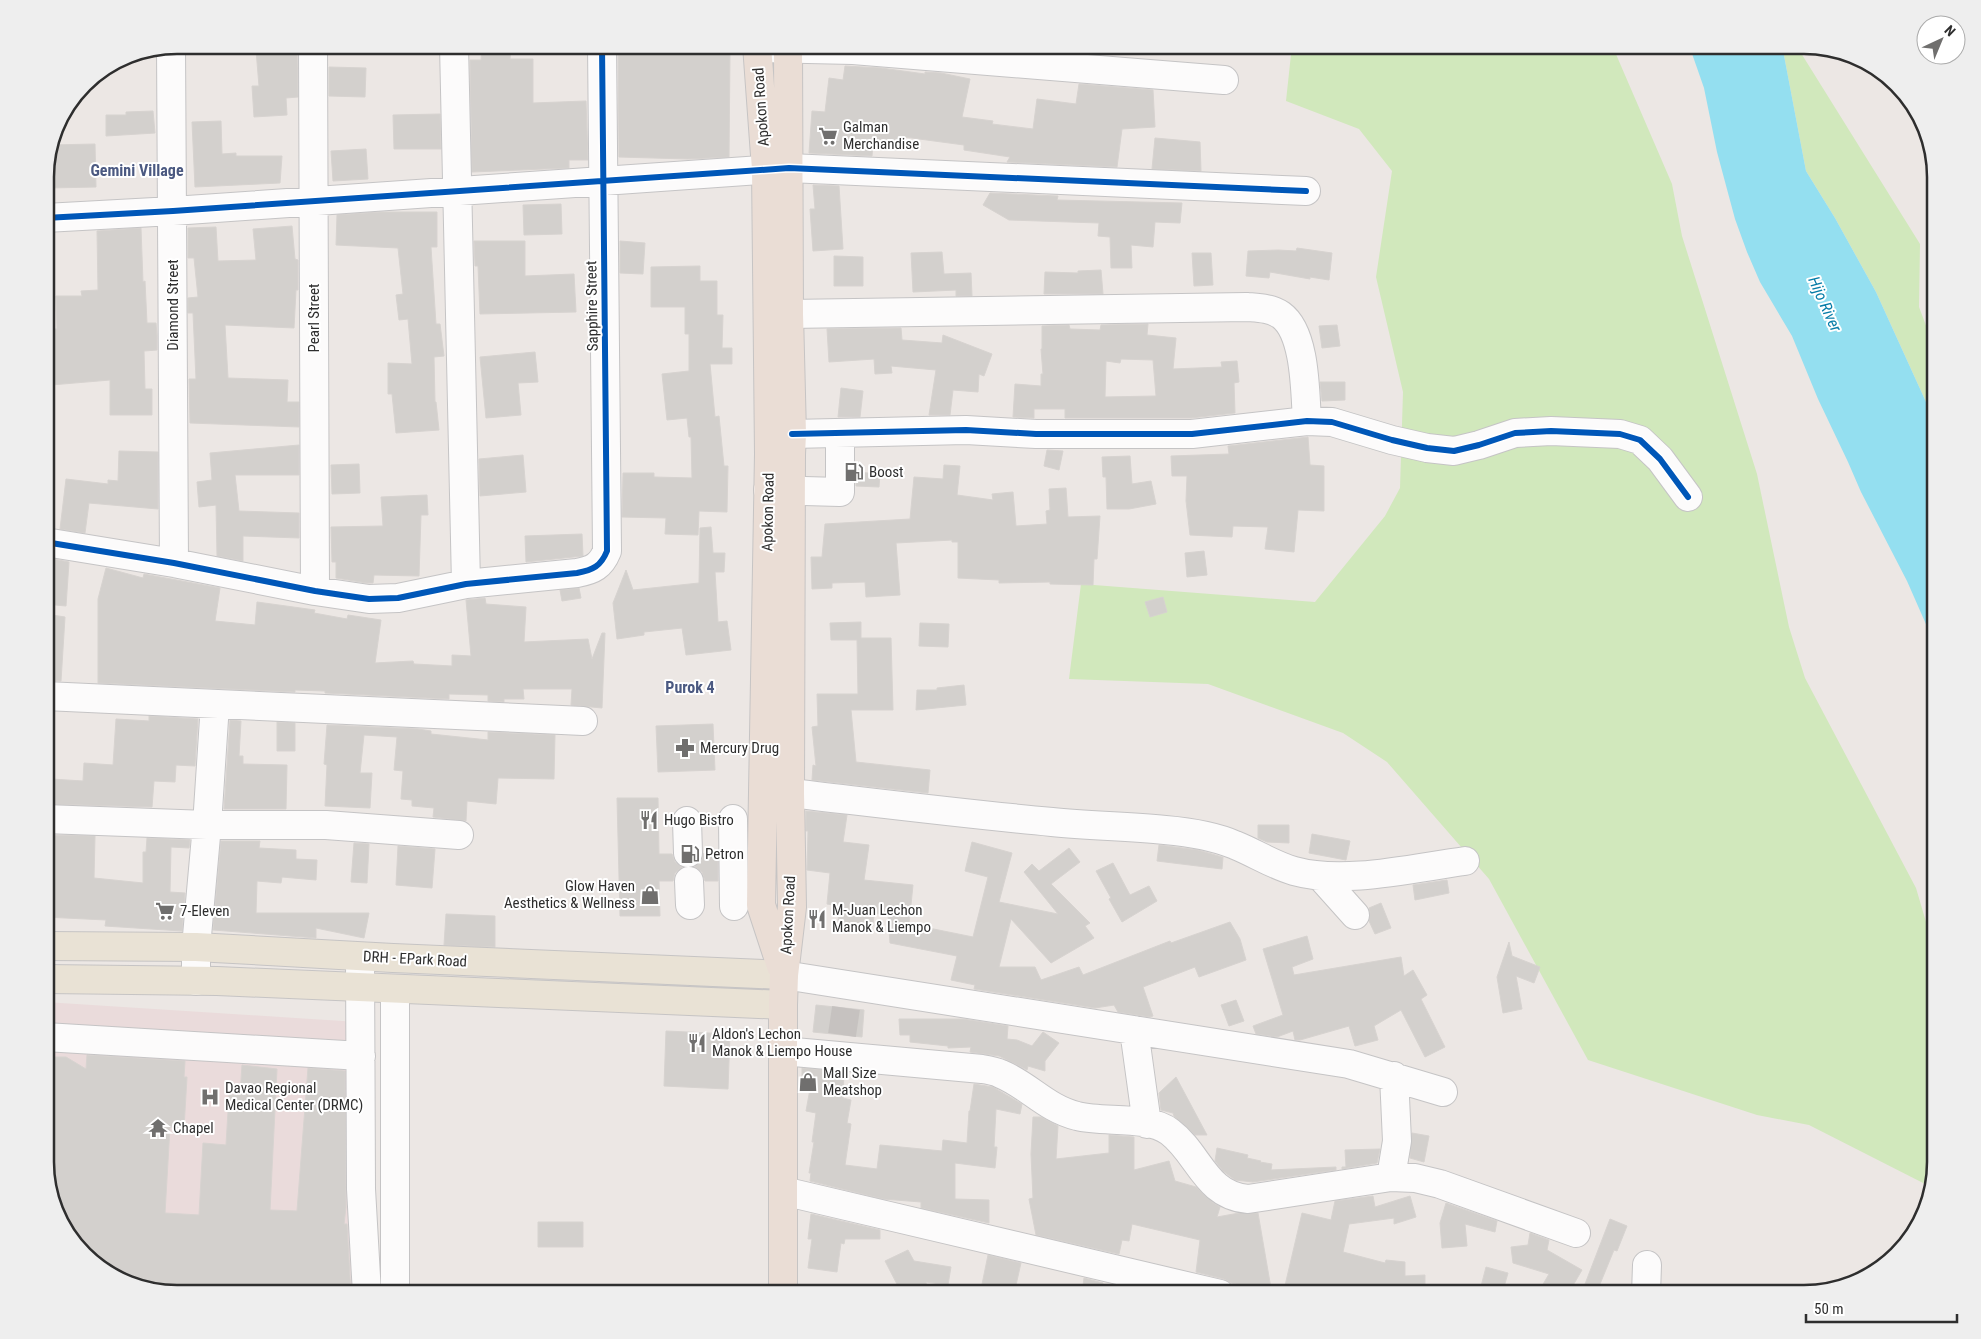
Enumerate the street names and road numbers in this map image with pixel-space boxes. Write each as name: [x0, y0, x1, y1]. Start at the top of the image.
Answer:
street label: Apokon Road: [749, 67, 773, 147]
street label: Diamond Street: [164, 259, 182, 351]
street label: Sapphire Street: [582, 261, 602, 351]
street label: Pearl Street: [305, 283, 323, 353]
street label: Apokon Road: [758, 472, 778, 552]
street label: Apokon Road: [777, 875, 799, 955]
street label: DRH - EPark Road: [362, 947, 468, 971]

